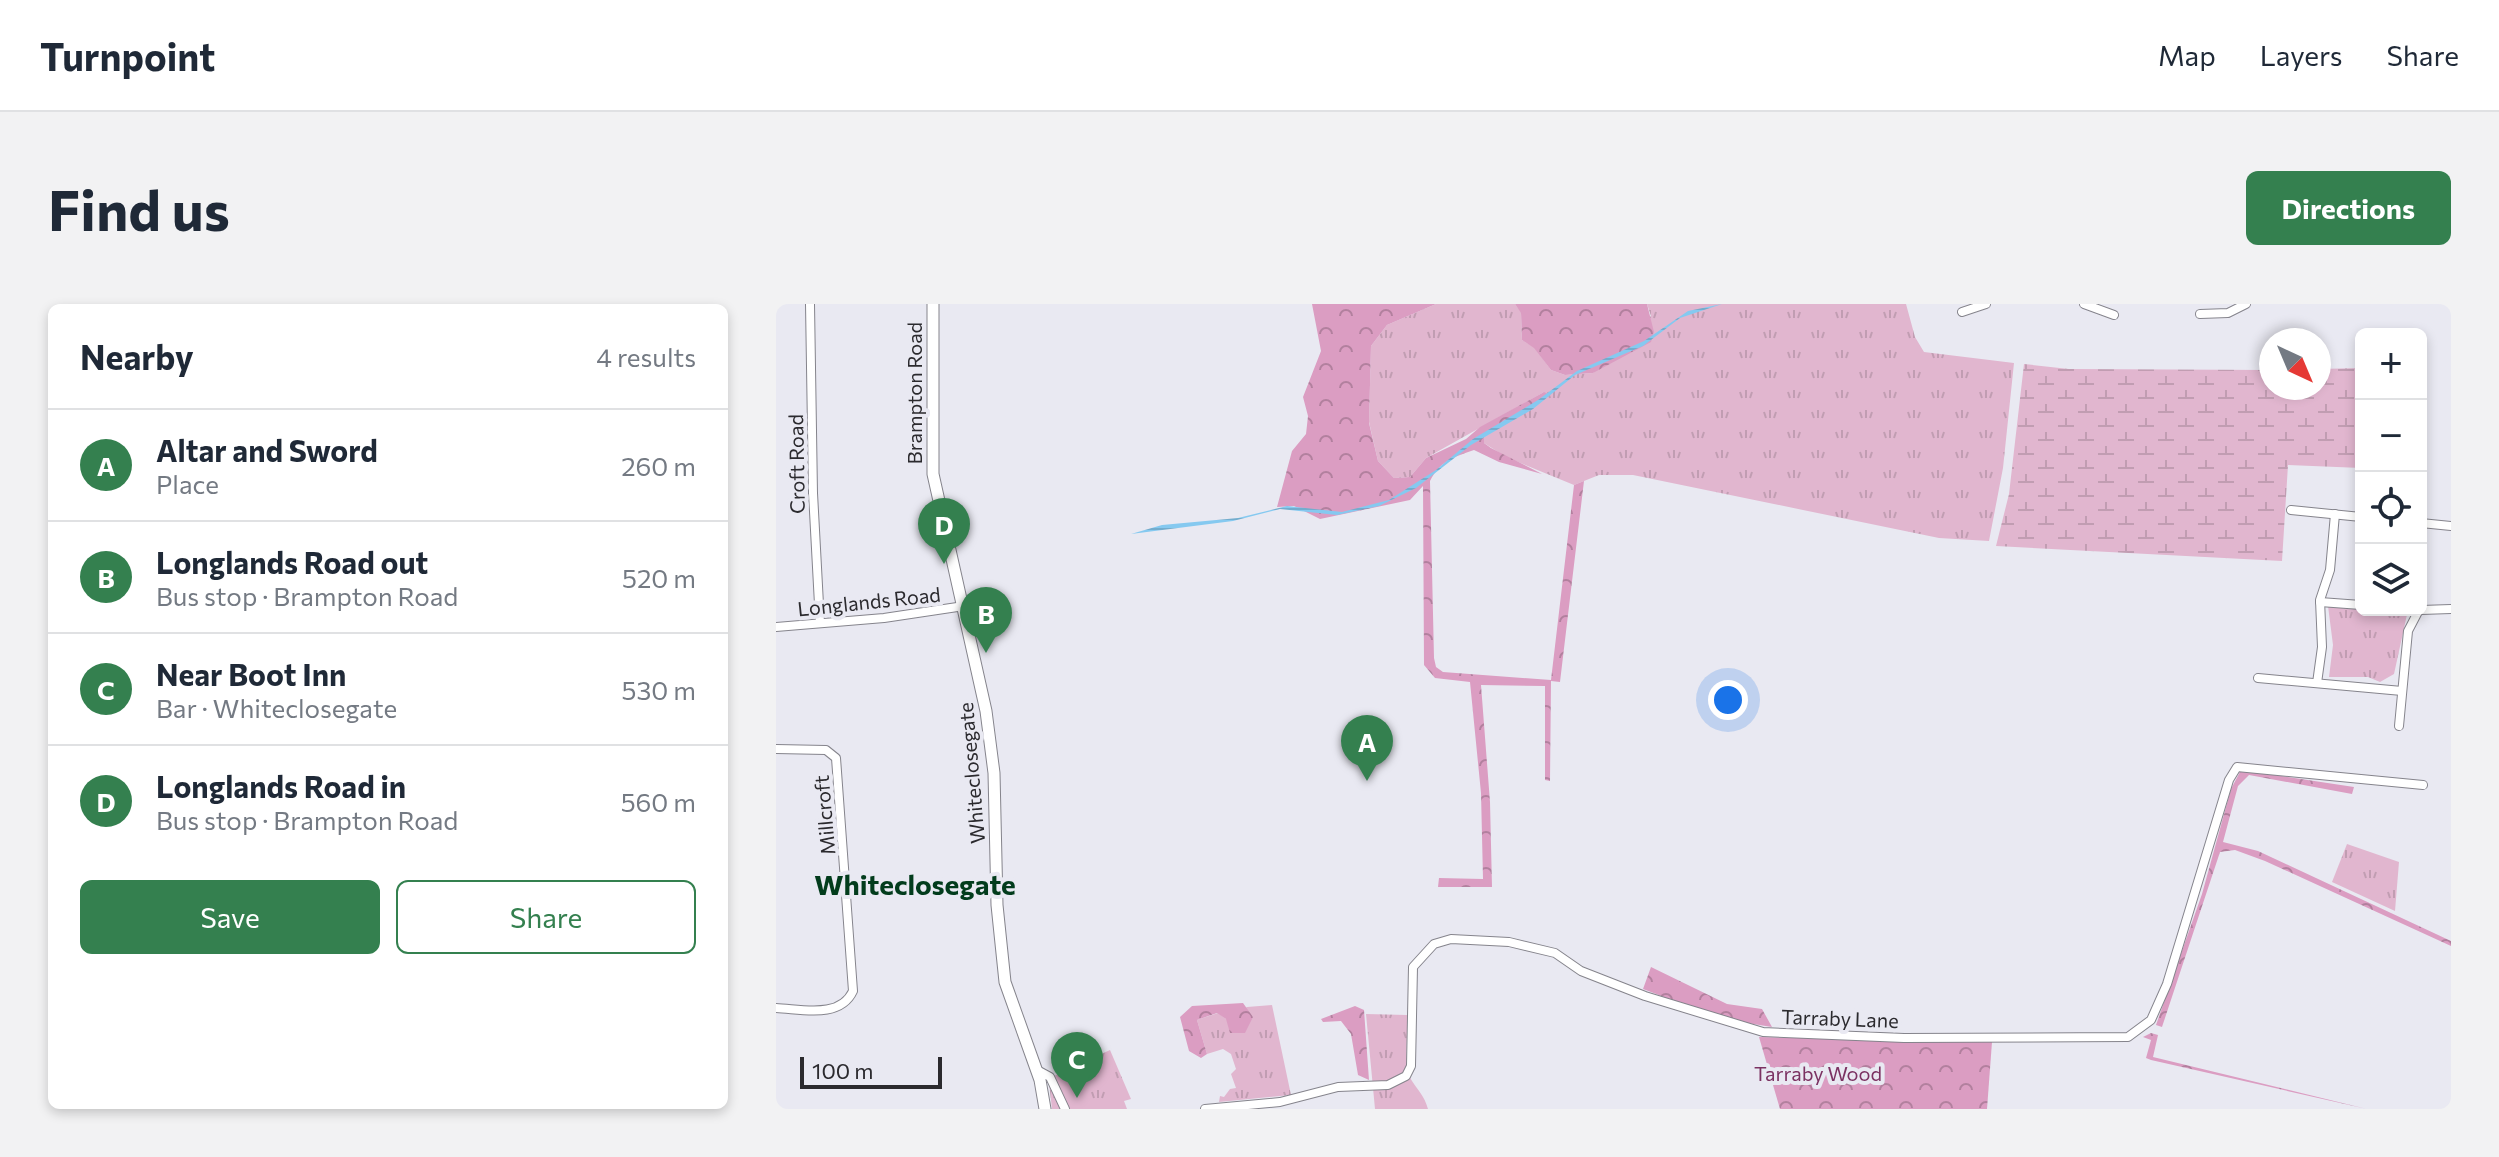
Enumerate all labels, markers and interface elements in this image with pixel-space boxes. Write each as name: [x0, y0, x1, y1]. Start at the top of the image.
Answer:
text: Turnpoint: [40, 32, 215, 79]
text: Map: [2158, 38, 2216, 72]
text: Layers: [2260, 38, 2342, 72]
text: Share: [2386, 38, 2459, 72]
button: Directions: [2246, 171, 2451, 245]
text: Find us: [48, 174, 230, 243]
street label: Brampton Road: [902, 322, 926, 464]
north arrow: [2259, 328, 2331, 400]
map controls: [2355, 328, 2427, 616]
button: +: [2355, 328, 2427, 400]
text: Nearby: [80, 335, 194, 377]
text: 4 results: [596, 341, 696, 372]
button: −: [2355, 400, 2427, 472]
street label: Croft Road: [783, 414, 809, 514]
text: Altar and Sword: [156, 431, 378, 468]
text: A: [97, 450, 115, 481]
text: 260 m: [621, 450, 696, 481]
text: Place: [156, 468, 219, 499]
button: locate: [2355, 472, 2427, 544]
pin: D: [918, 498, 970, 564]
text: Longlands Road out: [156, 543, 428, 580]
button: layers: [2355, 544, 2427, 616]
text: B: [97, 562, 115, 593]
text: 520 m: [622, 562, 696, 593]
text: Bus stop · Brampton Road: [156, 580, 458, 611]
street label: Longlands Road: [796, 582, 942, 620]
pin: B: [960, 587, 1012, 653]
text: Near Boot Inn: [156, 655, 346, 692]
text: C: [97, 674, 115, 705]
text: 530 m: [622, 674, 696, 705]
your location: [1708, 680, 1748, 720]
text: Bar · Whiteclosegate: [156, 692, 397, 723]
street label: Whiteclosegate: [953, 701, 989, 845]
pin: A: [1341, 715, 1393, 781]
text: Longlands Road in: [156, 767, 406, 804]
street label: Millcroft: [809, 774, 839, 856]
text: D: [96, 786, 116, 817]
text: 560 m: [621, 786, 696, 817]
text: Bus stop · Brampton Road: [156, 804, 458, 835]
district label: Whiteclosegate: [814, 867, 1016, 901]
button: Save: [80, 880, 380, 954]
button: Share: [396, 880, 696, 954]
street label: Tarraby Lane: [1781, 1004, 1899, 1032]
pin: C: [1051, 1032, 1103, 1098]
scale bar: [800, 1053, 942, 1089]
text: 100 m: [812, 1057, 874, 1084]
park label: Tarraby Wood: [1754, 1061, 1882, 1085]

